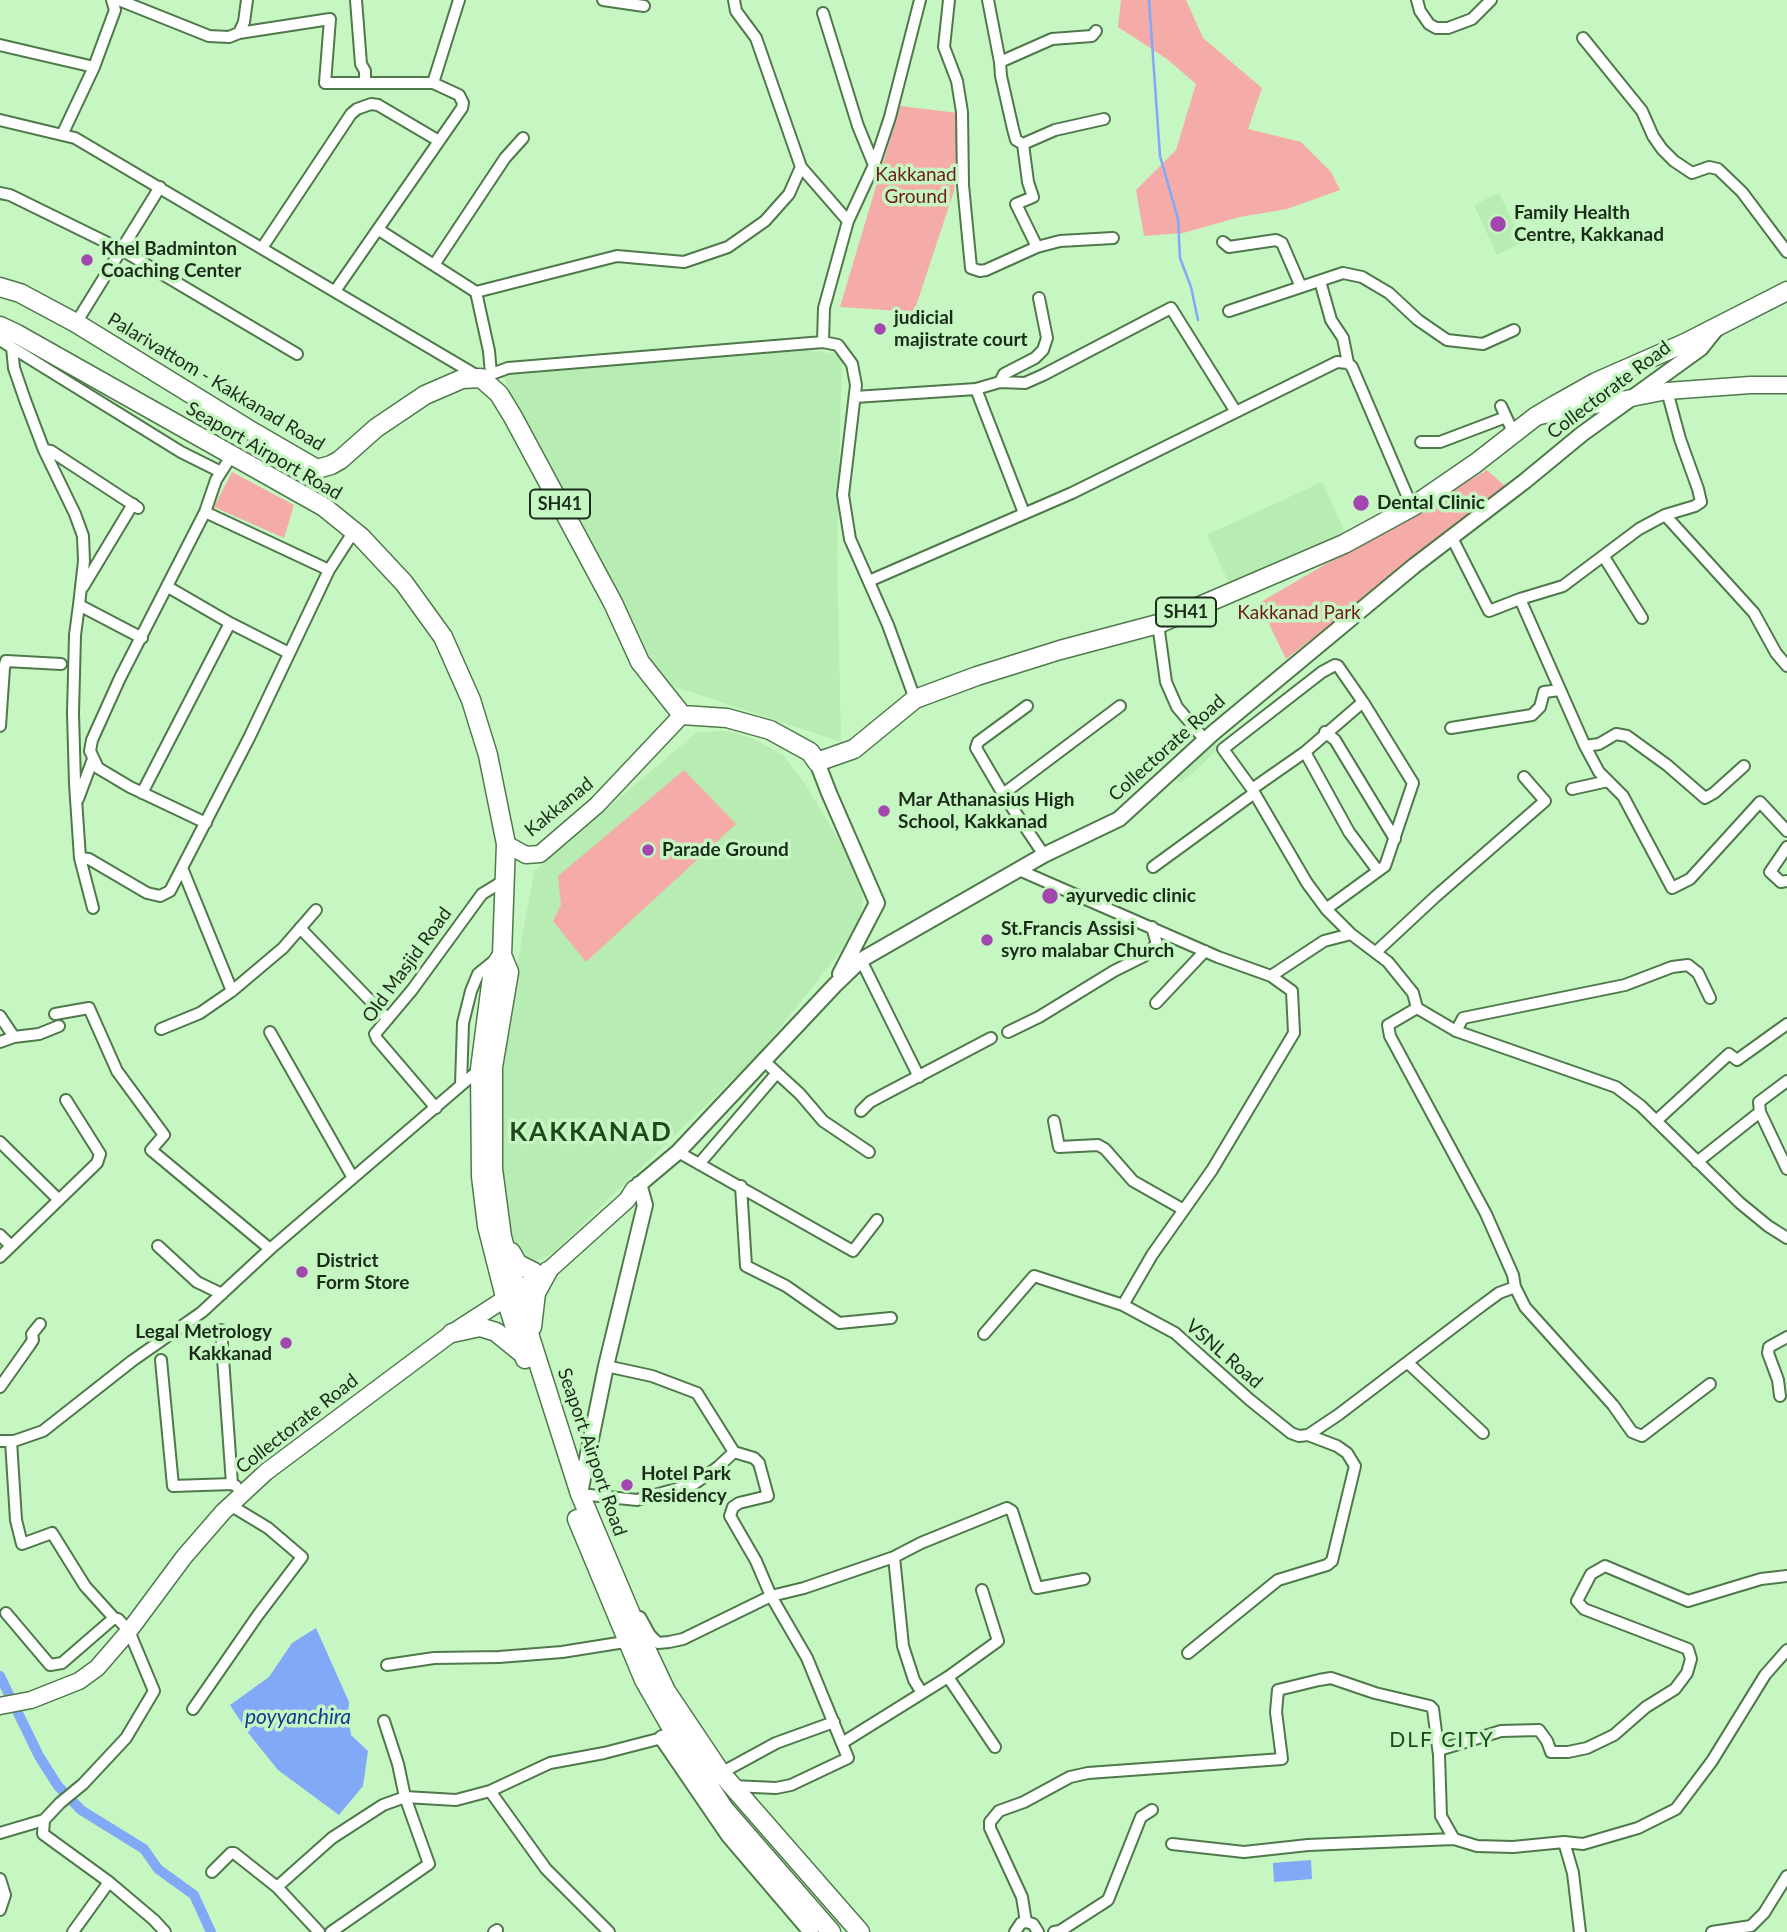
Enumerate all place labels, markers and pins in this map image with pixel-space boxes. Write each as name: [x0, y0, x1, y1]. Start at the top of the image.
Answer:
place label: Family Health Centre, Kakkanad: [1514, 202, 1664, 246]
marker: Family Health Centre, Kakkanad: [1488, 214, 1508, 234]
place label: Khel Badminton Coaching Center: [101, 238, 241, 282]
marker: Khel Badminton Coaching Center: [79, 252, 95, 268]
place label: judicial majistrate court: [894, 307, 1028, 351]
marker: judicial majistrate court: [872, 321, 888, 337]
place label: Dental Clinic: [1377, 492, 1485, 514]
marker: Dental Clinic: [1351, 493, 1371, 513]
place label: Mar Athanasius High School, Kakkanad: [898, 789, 1074, 833]
marker: Mar Athanasius High School, Kakkanad: [876, 803, 892, 819]
place label: Parade Ground: [662, 839, 789, 861]
marker: Parade Ground: [640, 842, 656, 858]
place label: ayurvedic clinic: [1066, 885, 1196, 907]
marker: ayurvedic clinic: [1040, 886, 1060, 906]
place label: St.Francis Assisi syro malabar Church: [1001, 918, 1174, 962]
marker: St.Francis Assisi syro malabar Church: [979, 932, 995, 948]
place label: District Form Store: [316, 1250, 409, 1294]
marker: District Form Store: [294, 1264, 310, 1280]
place label: Legal Metrology Kakkanad: [135, 1321, 272, 1365]
marker: Legal Metrology Kakkanad: [278, 1335, 294, 1351]
place label: Hotel Park Residency: [641, 1463, 731, 1507]
marker: Hotel Park Residency: [619, 1477, 635, 1493]

